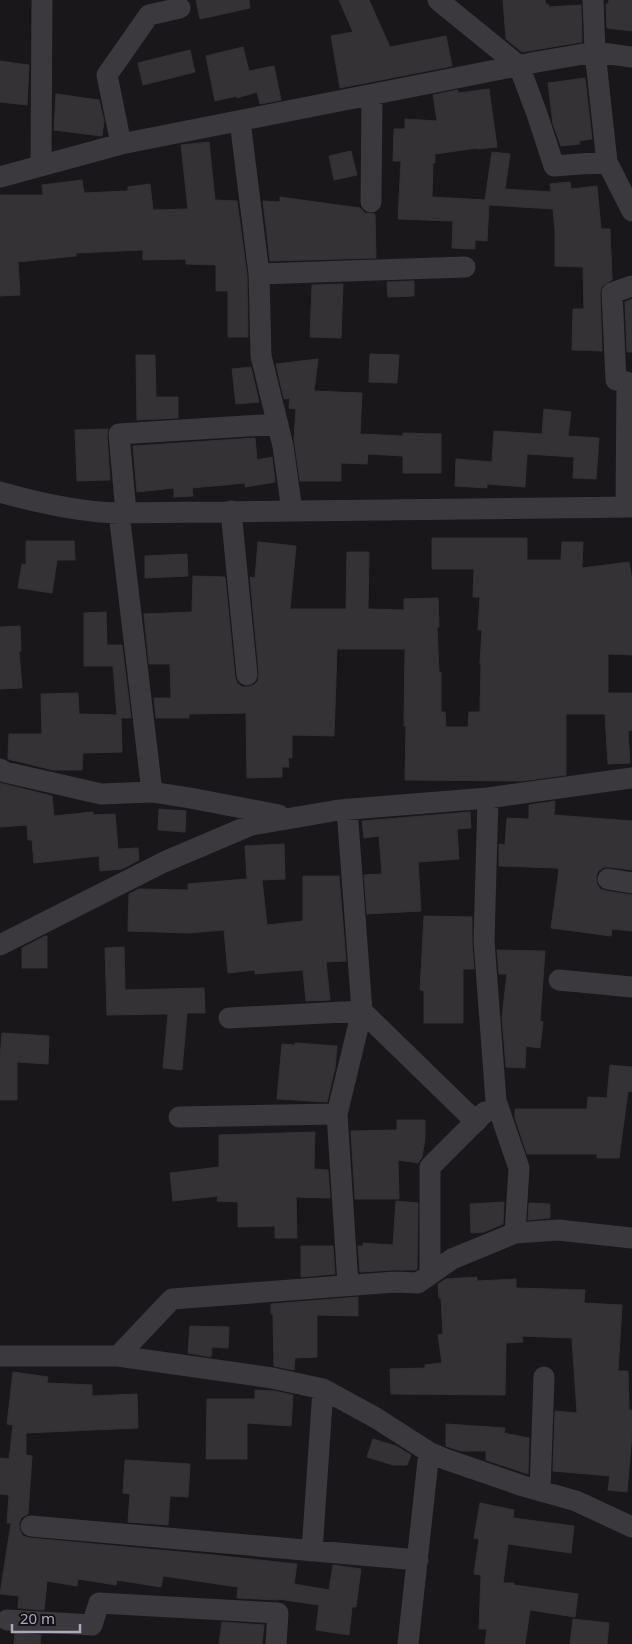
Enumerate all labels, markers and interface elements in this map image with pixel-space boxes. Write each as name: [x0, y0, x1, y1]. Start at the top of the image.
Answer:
scale bar: [12, 1602, 80, 1634]
text: 20 m: [20, 1608, 55, 1628]

